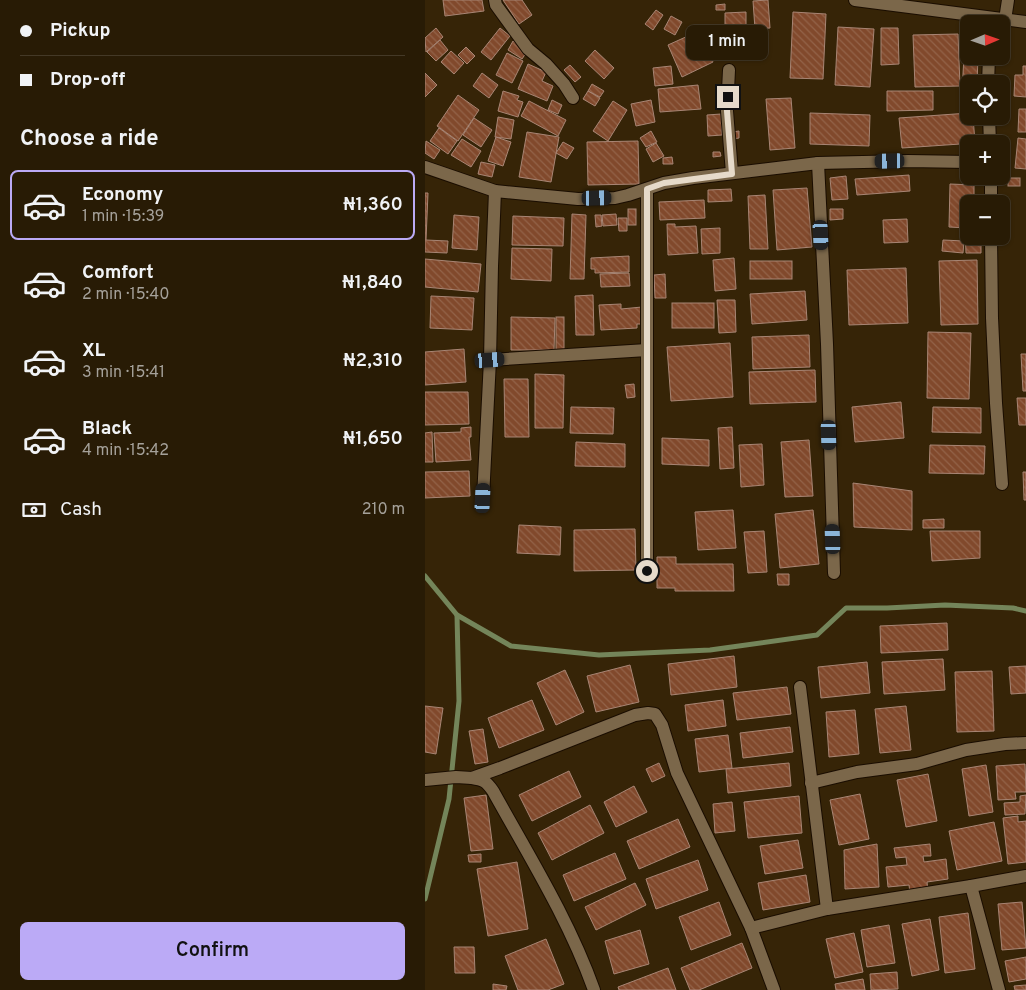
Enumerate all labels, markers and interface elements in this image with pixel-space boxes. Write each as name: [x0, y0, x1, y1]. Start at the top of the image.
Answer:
north arrow: [960, 15, 1010, 65]
map controls: [960, 15, 1010, 245]
text: Pickup: [50, 19, 110, 43]
callout: 1 min: [687, 24, 769, 59]
text: 1 min: [708, 32, 746, 52]
text: Drop-off: [50, 68, 125, 92]
button: locate: [960, 75, 1010, 125]
route end: [717, 86, 739, 108]
text: Choose a ride: [20, 126, 158, 153]
button: +: [960, 135, 1010, 185]
car: [874, 153, 905, 169]
icon: car: [22, 183, 67, 228]
text: Economy: [82, 183, 163, 207]
car: [581, 190, 612, 206]
text: ₦1,360: [343, 193, 403, 217]
button: −: [960, 195, 1010, 245]
text: 1 min · 15:39: [82, 207, 164, 227]
car: [812, 220, 829, 250]
icon: car: [22, 261, 67, 306]
text: Comfort: [82, 261, 154, 285]
text: ₦1,840: [342, 271, 403, 295]
text: 2 min · 15:40: [82, 285, 169, 305]
icon: car: [22, 339, 67, 384]
text: XL: [82, 339, 105, 363]
text: ₦2,310: [343, 349, 403, 373]
car: [474, 351, 505, 369]
text: 3 min · 15:41: [82, 363, 165, 383]
icon: car: [22, 417, 67, 462]
text: Black: [82, 417, 132, 441]
car: [820, 420, 837, 450]
text: ₦1,650: [343, 427, 403, 451]
text: 4 min · 15:42: [82, 441, 169, 461]
car: [474, 483, 491, 513]
icon: cash: [20, 496, 48, 524]
text: Cash: [60, 498, 102, 522]
text: 210 m: [362, 500, 405, 520]
car: [824, 524, 841, 554]
route start: [636, 560, 658, 582]
button: Confirm: [20, 922, 405, 980]

